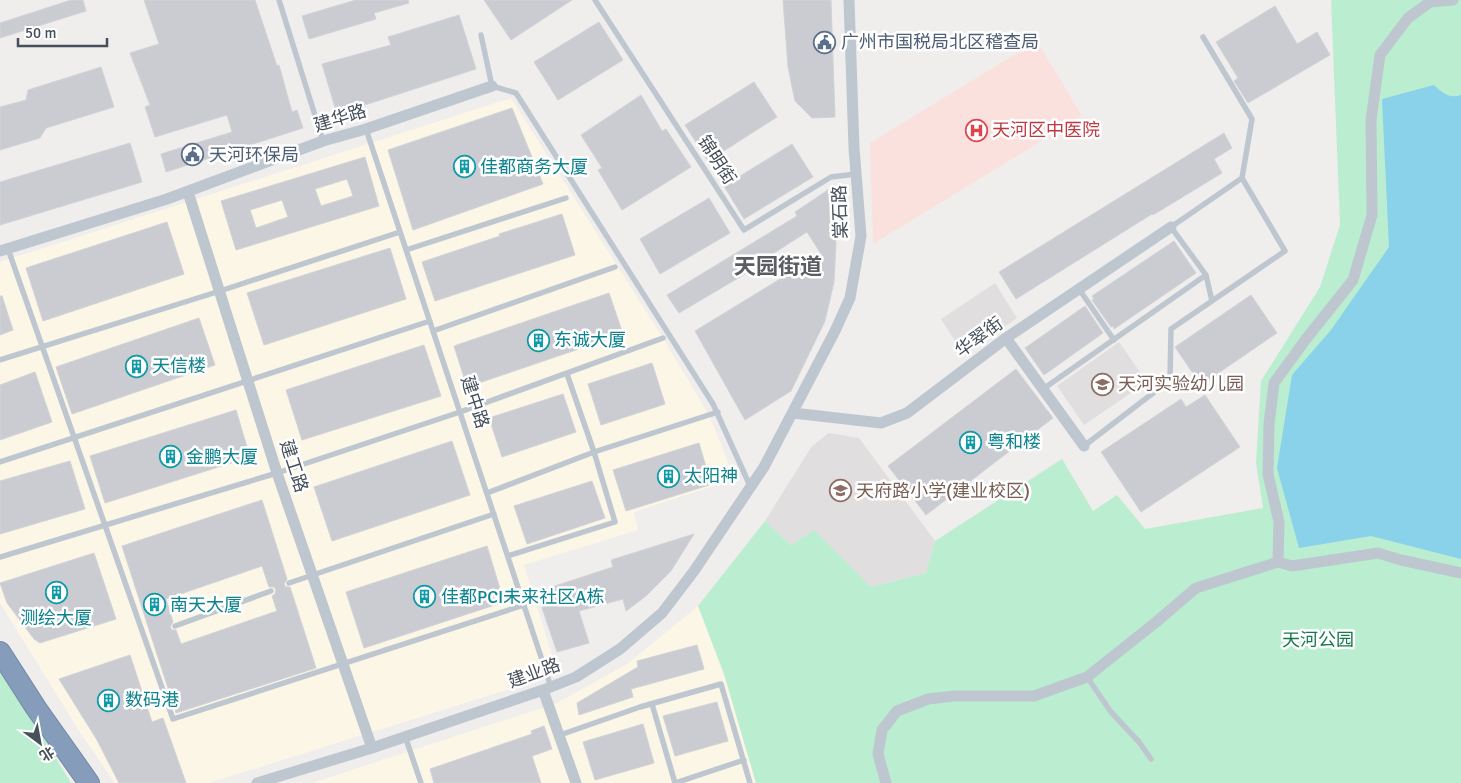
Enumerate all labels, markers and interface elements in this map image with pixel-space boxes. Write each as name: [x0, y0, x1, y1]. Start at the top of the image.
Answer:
scale bar: [18, 15, 106, 47]
text: 50 m: [25, 24, 56, 42]
public building icon: 广州市国税局北区稽查局: [813, 30, 837, 54]
place label: 广州市国税局北区稽查局: [841, 31, 1039, 53]
street label: 建华路: [311, 100, 369, 136]
hospital icon: 天河区中医院: [964, 118, 988, 142]
place label: 天河区中医院: [992, 119, 1100, 141]
street label: 锦明街: [693, 131, 741, 189]
public building icon: 天河环保局: [181, 143, 205, 167]
place label: 天河环保局: [209, 144, 299, 166]
building icon: 佳都商务大厦: [452, 155, 476, 179]
place label: 佳都商务大厦: [480, 156, 588, 178]
street label: 棠石路: [828, 185, 852, 239]
district label: 天园街道: [734, 253, 822, 280]
street label: 华翠街: [951, 312, 1007, 362]
building icon: 东诚大厦: [526, 328, 550, 352]
place label: 东诚大厦: [554, 329, 626, 351]
building icon: 天信楼: [124, 354, 148, 378]
place label: 天信楼: [152, 355, 206, 377]
school or university icon: 天河实验幼儿园: [1090, 372, 1114, 396]
street label: 建中路: [456, 373, 494, 431]
place label: 天河实验幼儿园: [1118, 373, 1244, 395]
building icon: 粤和楼: [959, 430, 983, 454]
place label: 粤和楼: [987, 431, 1041, 453]
street label: 建工路: [275, 437, 313, 495]
building icon: 金鹏大厦: [158, 445, 182, 469]
place label: 金鹏大厦: [186, 446, 258, 468]
building icon: 太阳神: [656, 464, 680, 488]
place label: 太阳神: [684, 465, 738, 487]
school or university icon: 天府路小学(建业校区): [828, 479, 852, 503]
place label: 天府路小学(建业校区): [856, 480, 1030, 502]
building icon: 测绘大厦: [44, 581, 68, 605]
building icon: 佳都PCI未来社区A栋: [413, 585, 437, 609]
place label: 佳都PCI未来社区A栋: [441, 586, 604, 608]
building icon: 南天大厦: [142, 593, 166, 617]
place label: 南天大厦: [170, 594, 242, 616]
place label: 测绘大厦: [20, 607, 92, 629]
park label: 天河公园: [1282, 629, 1354, 651]
street label: 建业路: [505, 653, 563, 693]
building icon: 数码港: [97, 688, 121, 712]
place label: 数码港: [125, 689, 179, 711]
north arrow: [15, 718, 65, 768]
text: 北: [36, 743, 57, 765]

